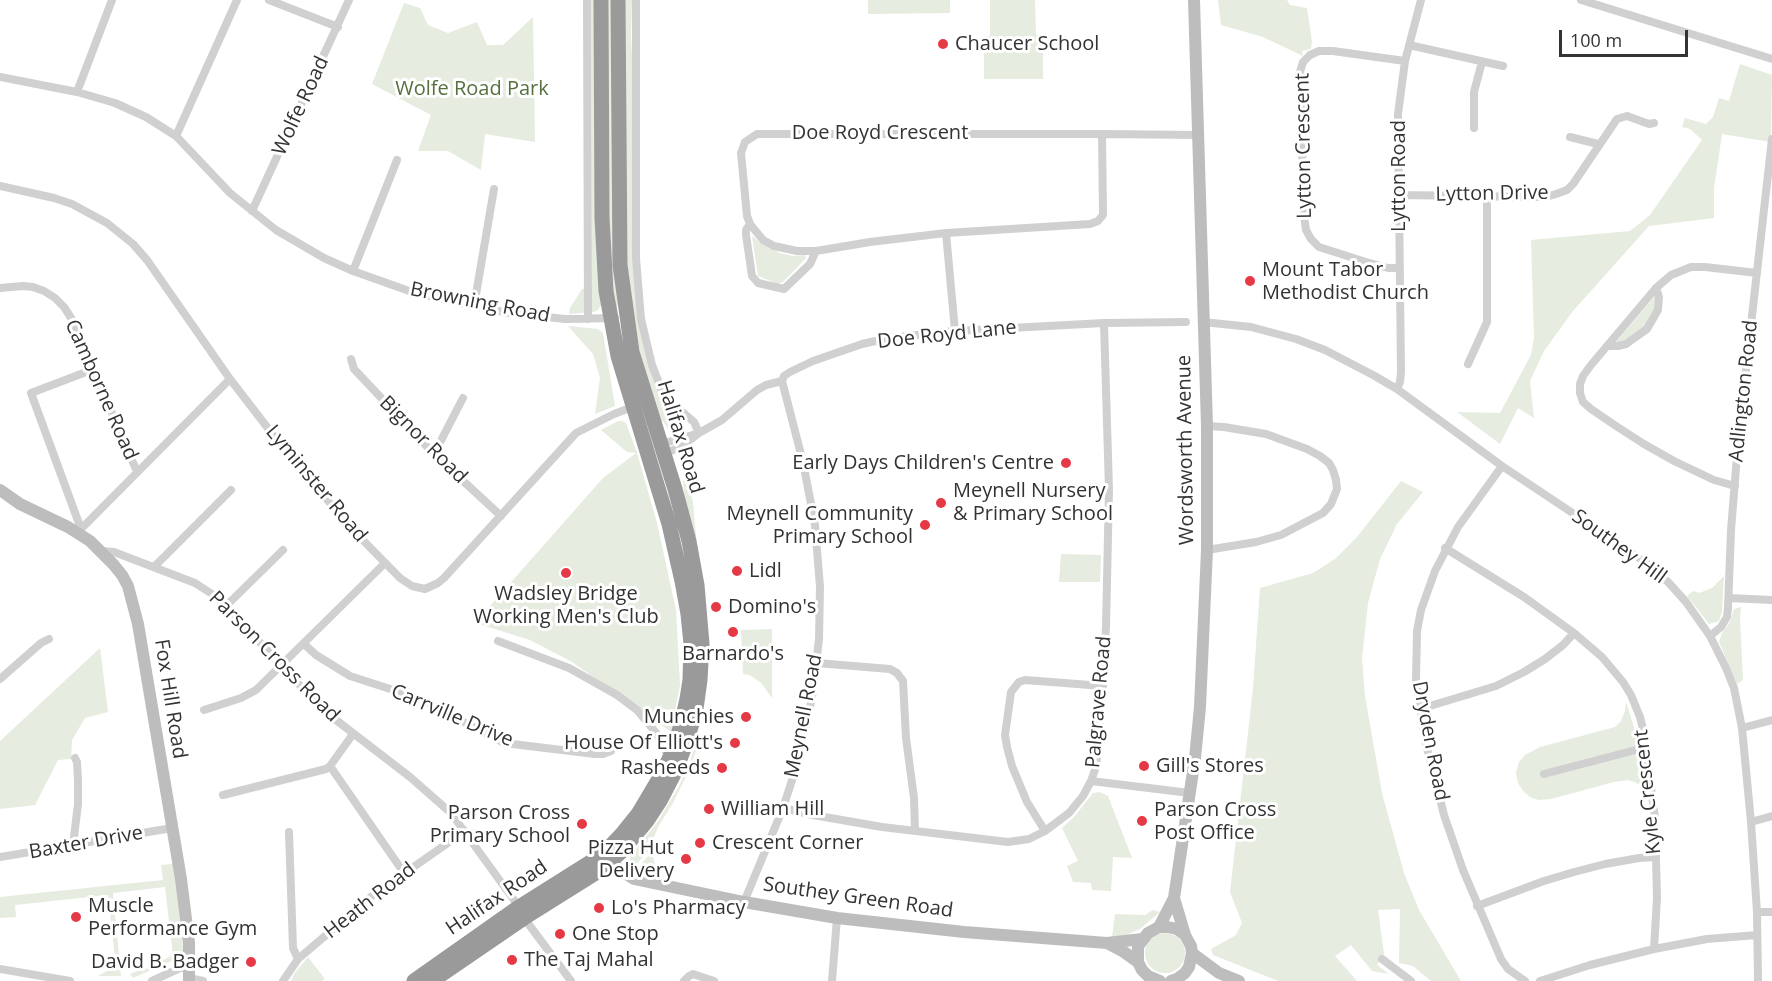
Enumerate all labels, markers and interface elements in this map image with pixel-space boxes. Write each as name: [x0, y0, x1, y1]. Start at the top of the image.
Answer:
scale bar: [1562, 18, 1691, 56]
text: 100 m: [1570, 28, 1622, 52]
place label: Chaucer School: [955, 32, 1099, 56]
marker: Chaucer School: [936, 37, 950, 51]
street label: Wolfe Road: [268, 53, 334, 159]
street label: Lytton Crescent: [1291, 73, 1317, 219]
park label: Wolfe Road Park: [395, 77, 549, 101]
street label: Lytton Road: [1387, 120, 1411, 232]
street label: Doe Royd Crescent: [792, 121, 968, 145]
street label: Lytton Drive: [1435, 181, 1549, 207]
place label: Mount Tabor Methodist Church: [1262, 258, 1429, 305]
marker: Mount Tabor Methodist Church: [1243, 274, 1257, 288]
street label: Browning Road: [408, 278, 552, 328]
street label: Camborne Road: [59, 316, 143, 464]
street label: Doe Royd Lane: [876, 316, 1018, 354]
street label: Adlington Road: [1725, 319, 1763, 463]
street label: Wordsworth Avenue: [1172, 355, 1200, 545]
street label: Halifax Road: [651, 377, 709, 497]
street label: Bignor Road: [374, 391, 472, 489]
street label: Lyminster Road: [260, 421, 372, 547]
place label: Early Days Children's Centre: [792, 451, 1054, 475]
marker: Early Days Children's Centre: [1059, 456, 1073, 470]
place label: Meynell Nursery & Primary School: [953, 479, 1113, 526]
marker: Meynell Nursery & Primary School: [934, 496, 948, 510]
place label: Meynell Community Primary School: [727, 502, 913, 549]
street label: Southey Hill: [1567, 505, 1671, 589]
marker: Meynell Community Primary School: [918, 518, 932, 532]
place label: Lidl: [749, 559, 782, 583]
marker: Lidl: [730, 564, 744, 578]
marker: Wadsley Bridge Working Men's Club: [559, 566, 573, 580]
place label: Wadsley Bridge Working Men's Club: [473, 582, 659, 629]
street label: Parson Cross Road: [204, 587, 344, 727]
place label: Domino's: [728, 595, 816, 619]
marker: Domino's: [709, 600, 723, 614]
marker: Barnardo's: [726, 625, 740, 639]
street label: Palgrave Road: [1081, 635, 1117, 769]
street label: Fox Hill Road: [149, 637, 191, 761]
place label: Barnardo's: [682, 642, 784, 666]
street label: Meynell Road: [780, 652, 828, 780]
street label: Carrville Drive: [387, 679, 517, 753]
street label: Dryden Road: [1407, 679, 1453, 803]
place label: Munchies: [644, 705, 734, 729]
marker: Munchies: [739, 710, 753, 724]
street label: Kyle Crescent: [1630, 728, 1666, 856]
place label: House Of Elliott's: [564, 731, 723, 755]
marker: House Of Elliott's: [728, 736, 742, 750]
place label: Gill's Stores: [1156, 754, 1264, 778]
place label: Rasheeds: [621, 756, 710, 780]
marker: Gill's Stores: [1137, 759, 1151, 773]
marker: Rasheeds: [715, 761, 729, 775]
place label: William Hill: [721, 797, 824, 821]
place label: Parson Cross Post Office: [1154, 798, 1276, 845]
place label: Parson Cross Primary School: [430, 801, 570, 848]
marker: William Hill: [702, 802, 716, 816]
marker: Parson Cross Post Office: [1135, 814, 1149, 828]
marker: Parson Cross Primary School: [575, 817, 589, 831]
street label: Baxter Drive: [27, 821, 145, 865]
place label: Crescent Corner: [712, 831, 863, 855]
place label: Pizza Hut Delivery: [588, 836, 674, 883]
marker: Crescent Corner: [693, 836, 707, 850]
marker: Pizza Hut Delivery: [679, 852, 693, 866]
street label: Halifax Road: [442, 855, 552, 941]
street label: Heath Road: [320, 858, 420, 944]
street label: Southey Green Road: [762, 873, 954, 923]
place label: Muscle Performance Gym: [88, 894, 257, 941]
place label: Lo's Pharmacy: [611, 896, 745, 920]
marker: Lo's Pharmacy: [592, 901, 606, 915]
marker: Muscle Performance Gym: [69, 910, 83, 924]
place label: One Stop: [572, 922, 659, 946]
marker: One Stop: [553, 927, 567, 941]
place label: The Taj Mahal: [524, 948, 654, 972]
place label: David B. Badger: [91, 950, 239, 974]
marker: The Taj Mahal: [505, 953, 519, 967]
marker: David B. Badger: [244, 955, 258, 969]

